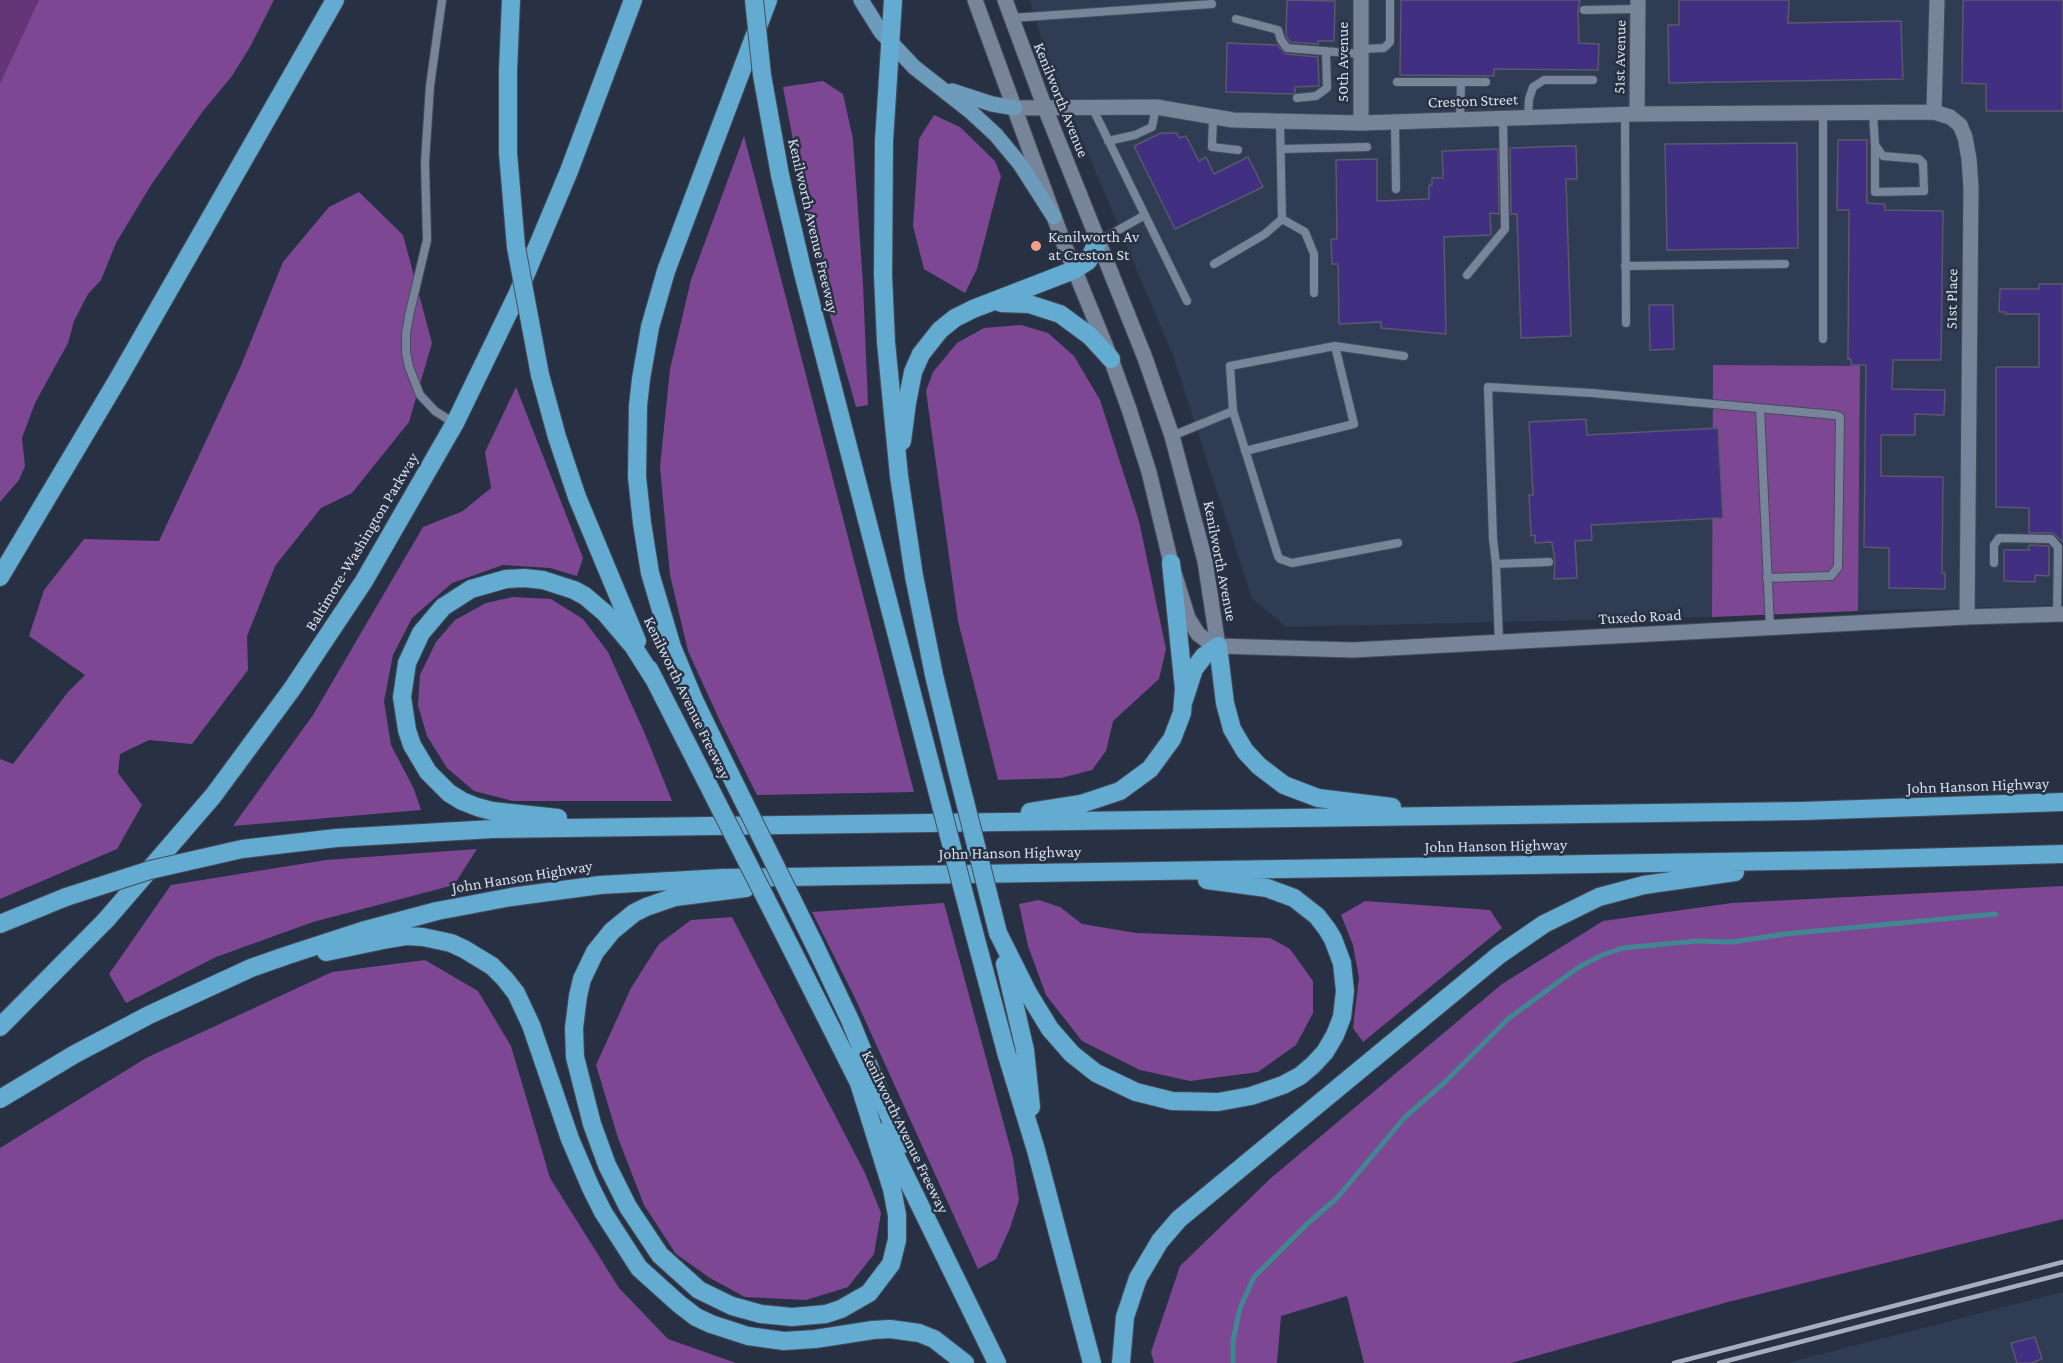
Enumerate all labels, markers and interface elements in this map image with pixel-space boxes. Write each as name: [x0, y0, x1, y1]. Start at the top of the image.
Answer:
street label: 51st Avenue: [1610, 20, 1630, 94]
street label: 50th Avenue: [1333, 22, 1353, 102]
street label: Kenilworth Avenue: [1029, 40, 1093, 160]
street label: Creston Street: [1428, 90, 1518, 112]
street label: Kenilworth Avenue Freeway: [784, 137, 842, 315]
place label: Kenilworth Av at Creston St: [1048, 227, 1139, 265]
marker: Kenilworth Av at Creston St: [1029, 239, 1043, 253]
street label: 51st Place: [1942, 269, 1962, 329]
street label: Baltimore-Washington Parkway: [301, 449, 423, 635]
street label: Kenilworth Avenue: [1199, 499, 1241, 623]
street label: Tuxedo Road: [1598, 605, 1682, 629]
street label: Kenilworth Avenue Freeway: [639, 613, 735, 783]
street label: John Hanson Highway: [1906, 774, 2050, 798]
street label: John Hanson Highway: [1425, 835, 1567, 857]
street label: John Hanson Highway: [939, 842, 1081, 864]
street label: John Hanson Highway: [450, 856, 594, 898]
street label: Kenilworth Avenue Freeway: [857, 1047, 953, 1217]

